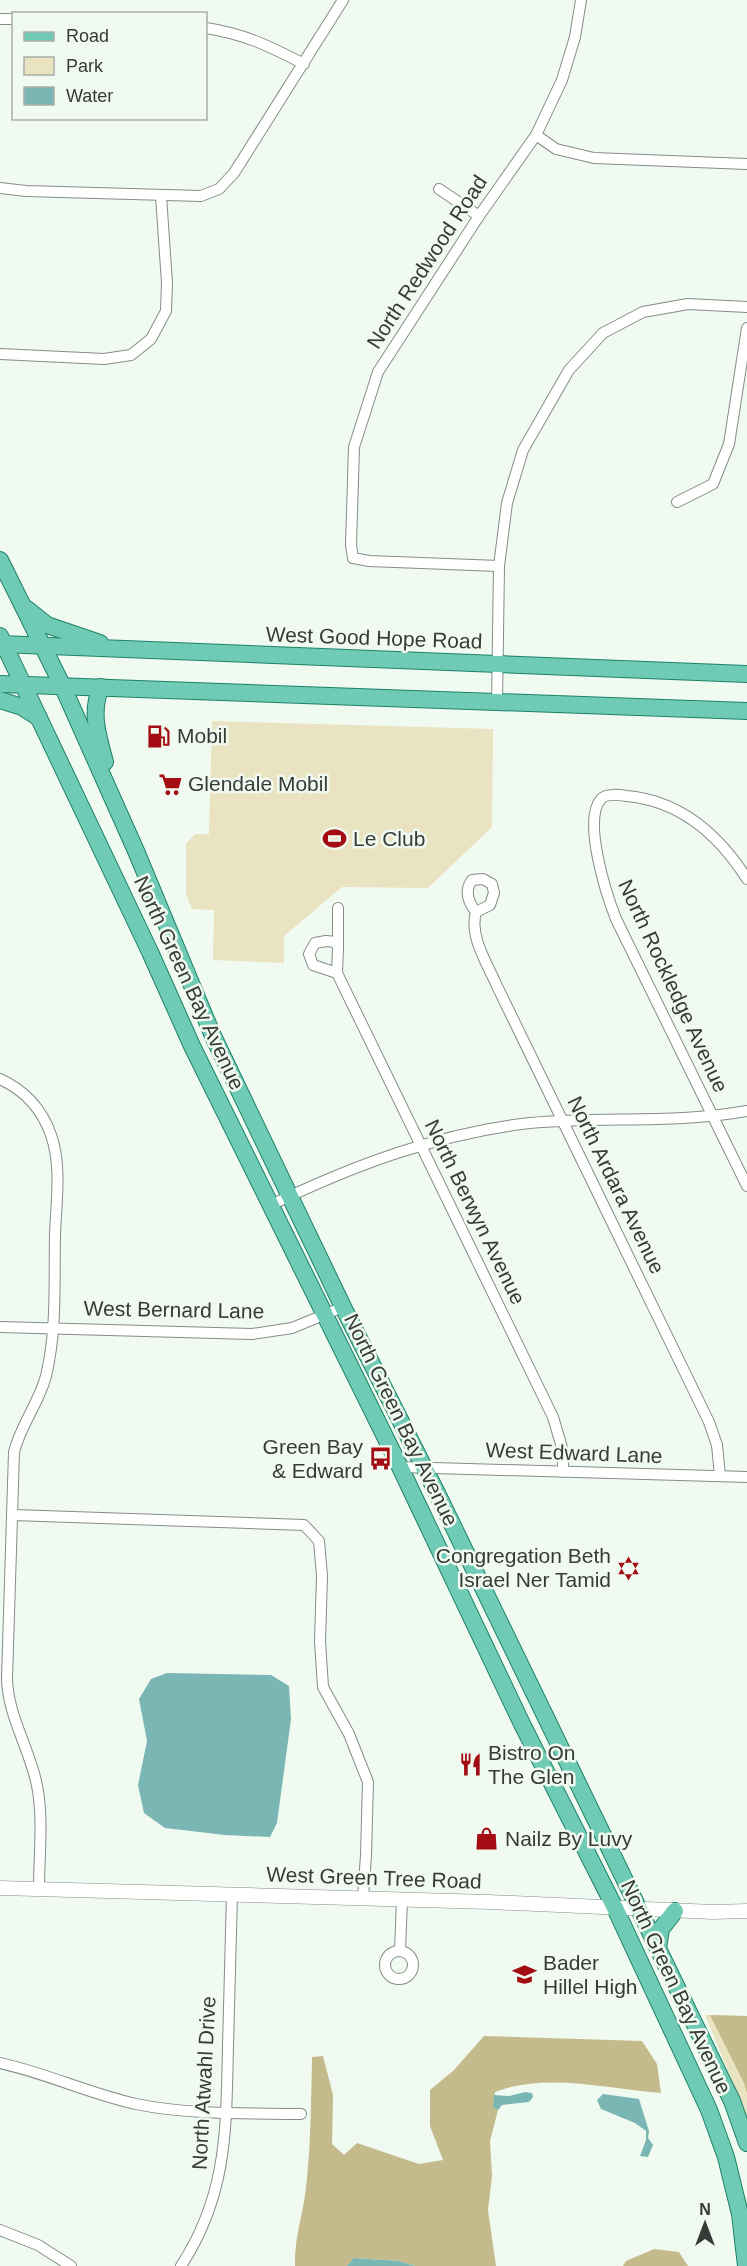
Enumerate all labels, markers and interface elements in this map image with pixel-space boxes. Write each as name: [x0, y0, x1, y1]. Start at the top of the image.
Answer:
legend: [12, 12, 207, 120]
text: Road: [66, 26, 109, 46]
text: Park: [66, 56, 104, 76]
text: Water: [66, 86, 113, 106]
street label: North Redwood Road: [362, 171, 491, 353]
street label: West Good Hope Road: [265, 622, 483, 653]
fuel station icon: Mobil: [146, 723, 172, 749]
place label: Mobil: [177, 724, 227, 747]
supermarket icon: Glendale Mobil: [157, 771, 183, 797]
place label: Glendale Mobil: [188, 772, 328, 795]
sports icon: Le Club: [322, 826, 348, 852]
place label: Le Club: [353, 827, 425, 850]
street label: North Green Bay Avenue: [130, 872, 249, 1093]
street label: North Rockledge Avenue: [614, 876, 733, 1096]
street label: North Ardara Avenue: [563, 1092, 669, 1277]
street label: North Berwyn Avenue: [421, 1116, 530, 1308]
street label: West Bernard Lane: [84, 1296, 264, 1323]
street label: North Green Bay Avenue: [340, 1310, 463, 1530]
place label: Green Bay & Edward: [263, 1435, 363, 1482]
street label: West Edward Lane: [485, 1438, 663, 1467]
bus stop icon: Green Bay & Edward: [368, 1446, 394, 1472]
place label: Congregation Beth Israel Ner Tamid: [436, 1544, 611, 1591]
synagogue icon: Congregation Beth Israel Ner Tamid: [616, 1555, 642, 1581]
place label: Bistro On The Glen: [488, 1741, 576, 1788]
restaurant icon: Bistro On The Glen: [457, 1752, 483, 1778]
shop icon: Nailz By Luvy: [474, 1826, 500, 1852]
place label: Nailz By Luvy: [505, 1827, 633, 1850]
street label: West Green Tree Road: [266, 1862, 482, 1893]
street label: North Green Bay Avenue: [617, 1876, 736, 2097]
place label: Bader Hillel High: [543, 1951, 638, 1998]
school or university icon: Bader Hillel High: [512, 1962, 538, 1988]
street label: North Atwahl Drive: [187, 1996, 220, 2170]
north arrow: [675, 2194, 735, 2254]
text: N: [699, 2201, 711, 2218]

